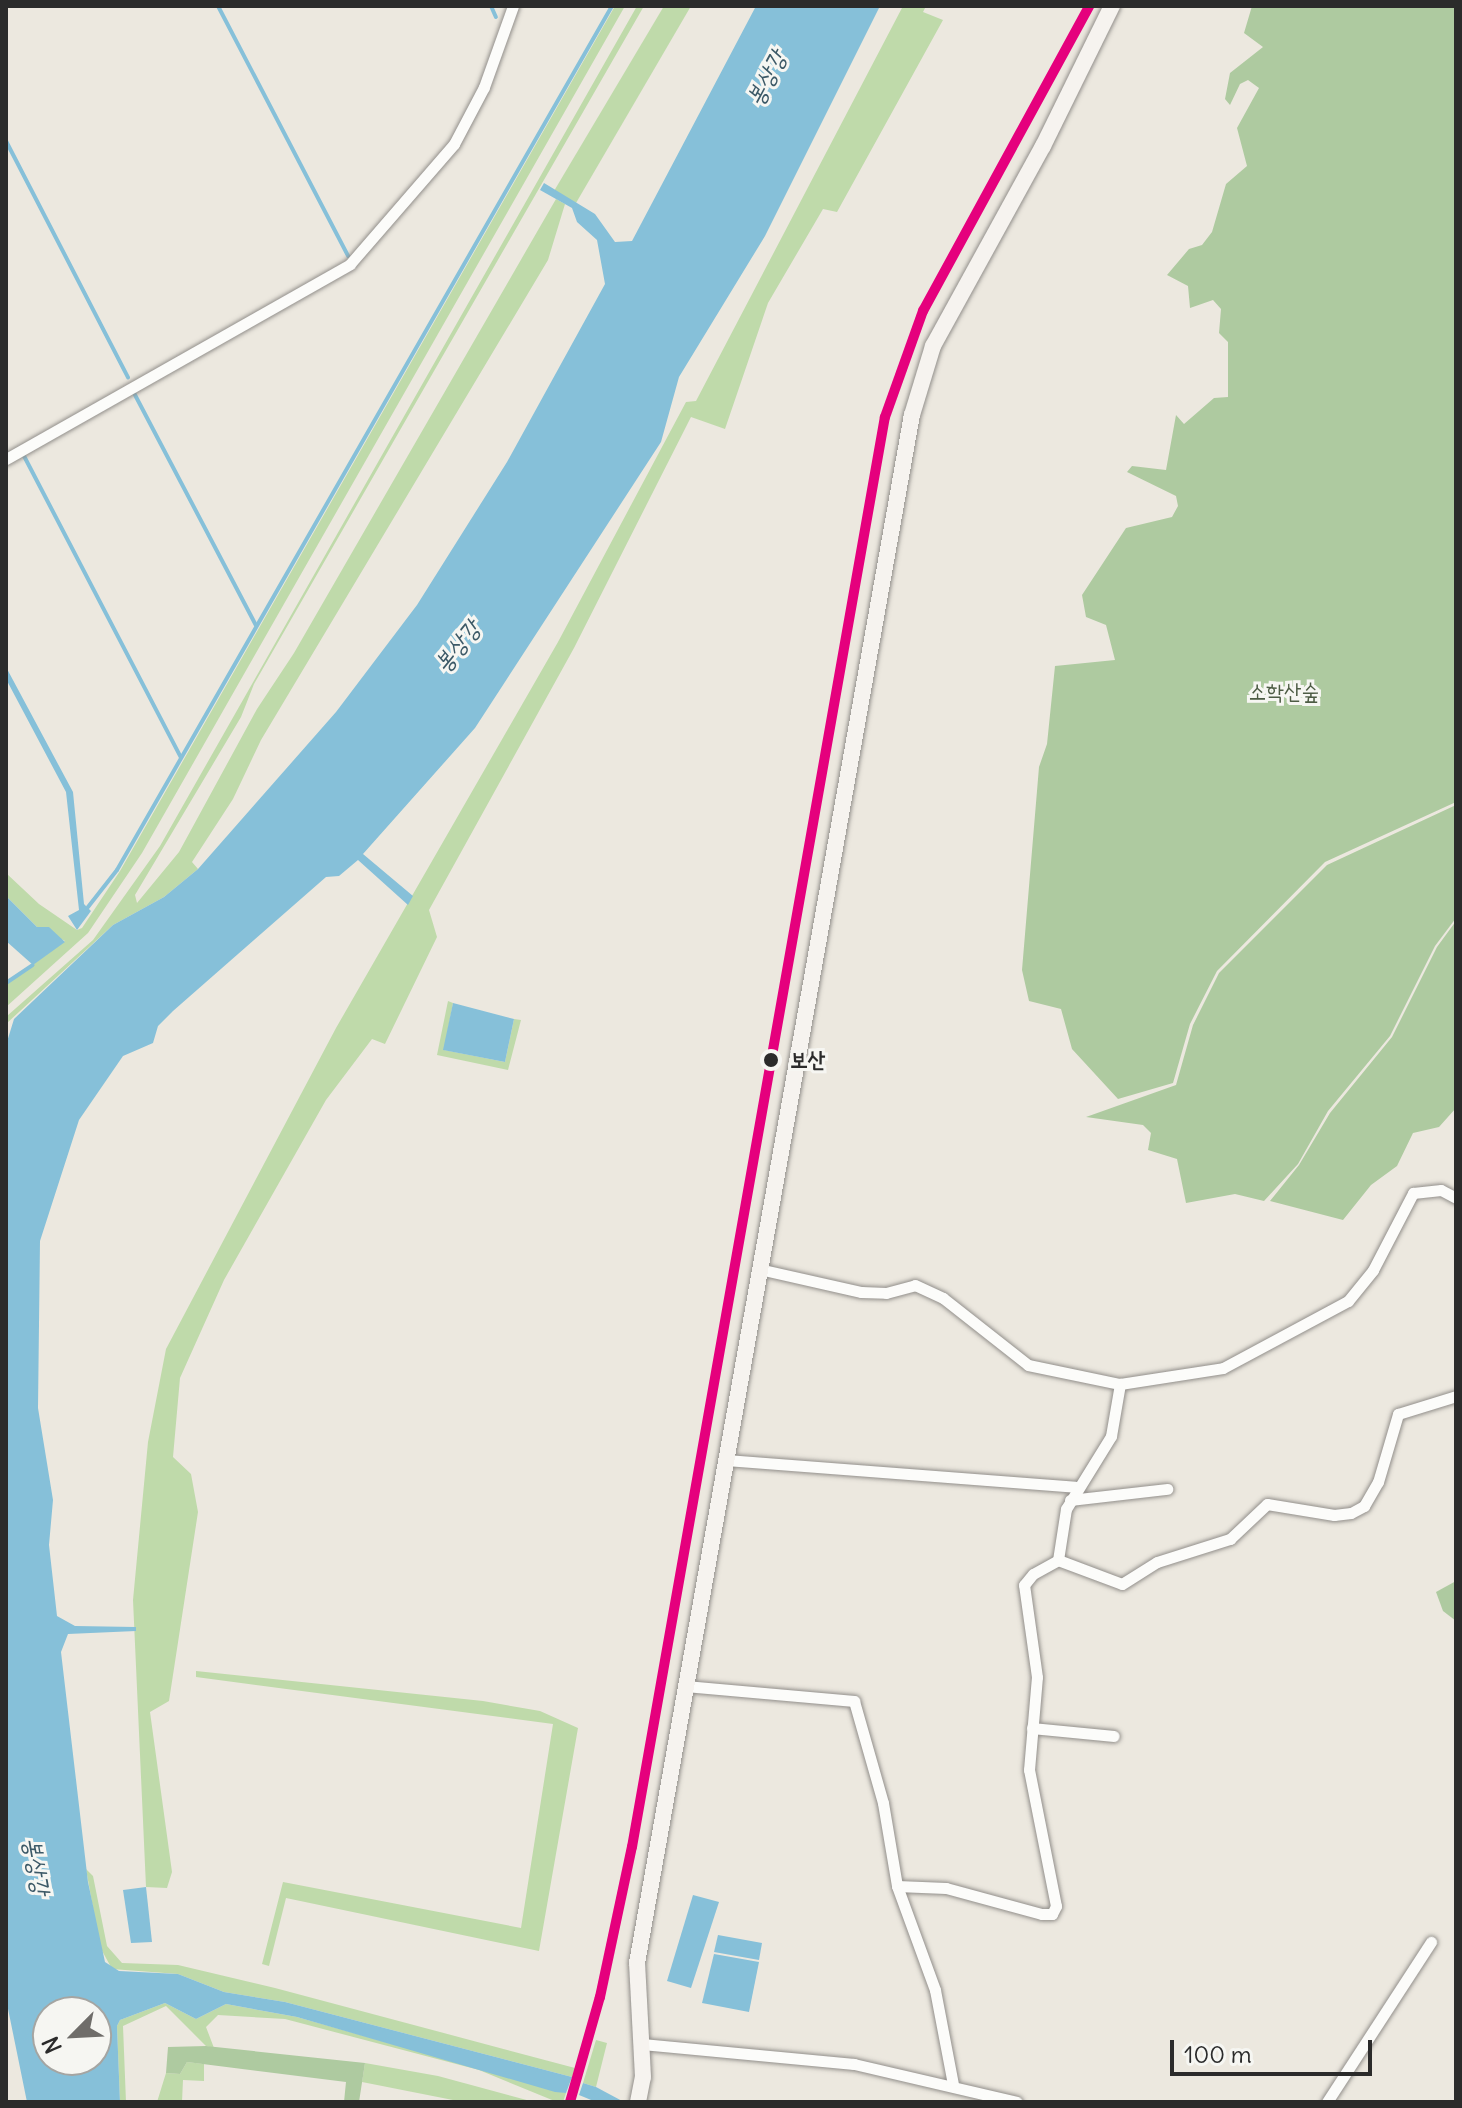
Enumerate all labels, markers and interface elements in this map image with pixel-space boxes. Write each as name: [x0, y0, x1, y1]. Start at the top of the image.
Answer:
water label: 봉상강: [740, 46, 792, 110]
water label: 봉상강: [428, 614, 486, 678]
park label: 소학산숲: [1249, 679, 1319, 705]
place label: 보산: [790, 1047, 825, 1073]
marker: 보산: [759, 1048, 783, 1072]
water label: 봉상강: [18, 1835, 56, 1897]
north arrow: [32, 1996, 112, 2076]
scale bar: [1174, 2024, 1376, 2074]
text: N: [36, 2032, 68, 2058]
text: 100 m: [1184, 2039, 1252, 2069]

